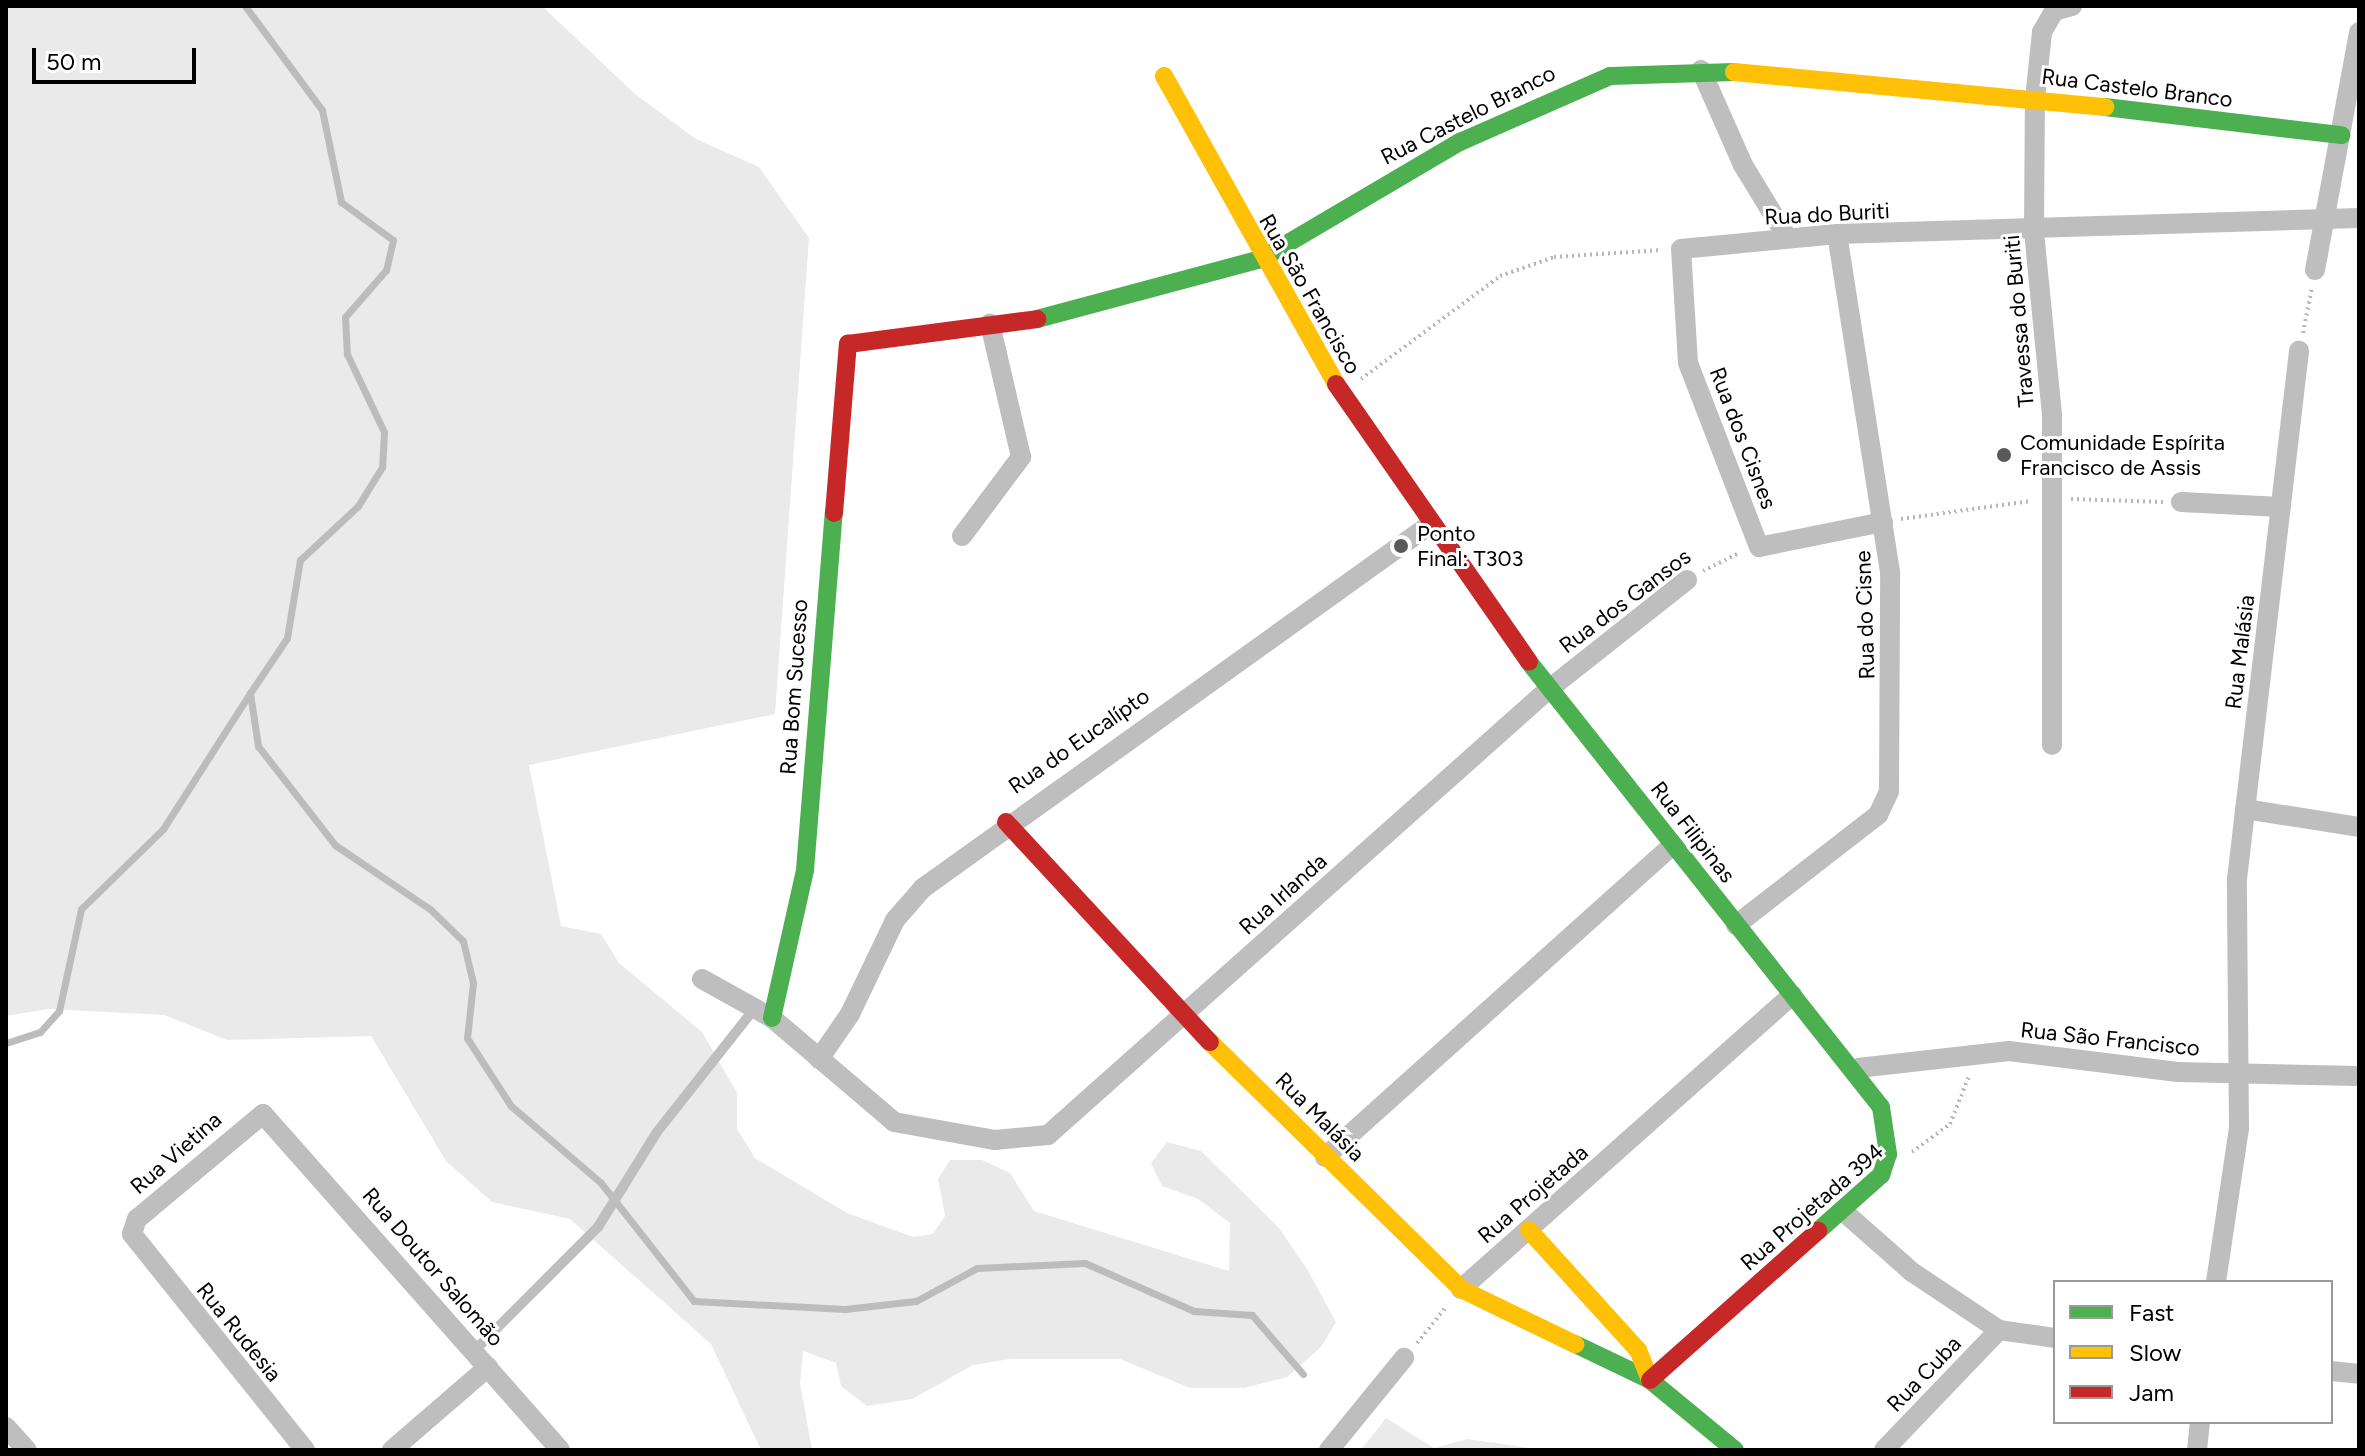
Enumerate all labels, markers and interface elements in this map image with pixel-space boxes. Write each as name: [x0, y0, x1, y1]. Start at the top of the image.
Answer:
scale bar: [36, 32, 200, 82]
text: 50 m: [46, 47, 102, 76]
street label: Rua Castelo Branco: [1376, 60, 1560, 170]
street label: Rua Castelo Branco: [2040, 63, 2234, 113]
street label: Rua do Buriti: [1764, 198, 1890, 230]
street label: Rua São Francisco: [1254, 209, 1366, 379]
street label: Travessa do Buriti: [1998, 234, 2040, 408]
street label: Rua dos Cisnes: [1704, 363, 1782, 513]
place label: Comunidade Espírita Francisco de Assis: [2020, 429, 2225, 480]
marker: Comunidade Espírita Francisco de Assis: [1995, 446, 2013, 464]
place label: Ponto Final: T303: [1417, 520, 1524, 572]
marker: Ponto Final: T303: [1392, 537, 1410, 555]
street label: Rua dos Gansos: [1554, 543, 1696, 659]
street label: Rua do Cisne: [1850, 550, 1880, 680]
street label: Rua Malásia: [2220, 593, 2260, 711]
street label: Rua Bom Sucesso: [775, 598, 813, 776]
street label: Rua do Eucalípto: [1003, 683, 1155, 799]
street label: Rua Filipinas: [1645, 776, 1741, 888]
street label: Rua Irlanda: [1234, 848, 1332, 940]
street label: Rua São Francisco: [2019, 1016, 2201, 1062]
street label: Rua Malásia: [1270, 1067, 1370, 1167]
street label: Rua Vietina: [125, 1106, 227, 1200]
street label: Rua Projetada 394: [1735, 1138, 1889, 1276]
street label: Rua Projetada: [1473, 1139, 1593, 1249]
street label: Rua Doutor Salomão: [357, 1182, 509, 1352]
street label: Rua Rudesia: [191, 1277, 287, 1387]
legend: [2053, 1280, 2333, 1424]
text: Fast: [2129, 1298, 2174, 1327]
street label: Rua Cuba: [1882, 1331, 1966, 1417]
text: Slow: [2129, 1338, 2181, 1367]
text: Jam: [2129, 1378, 2174, 1407]

